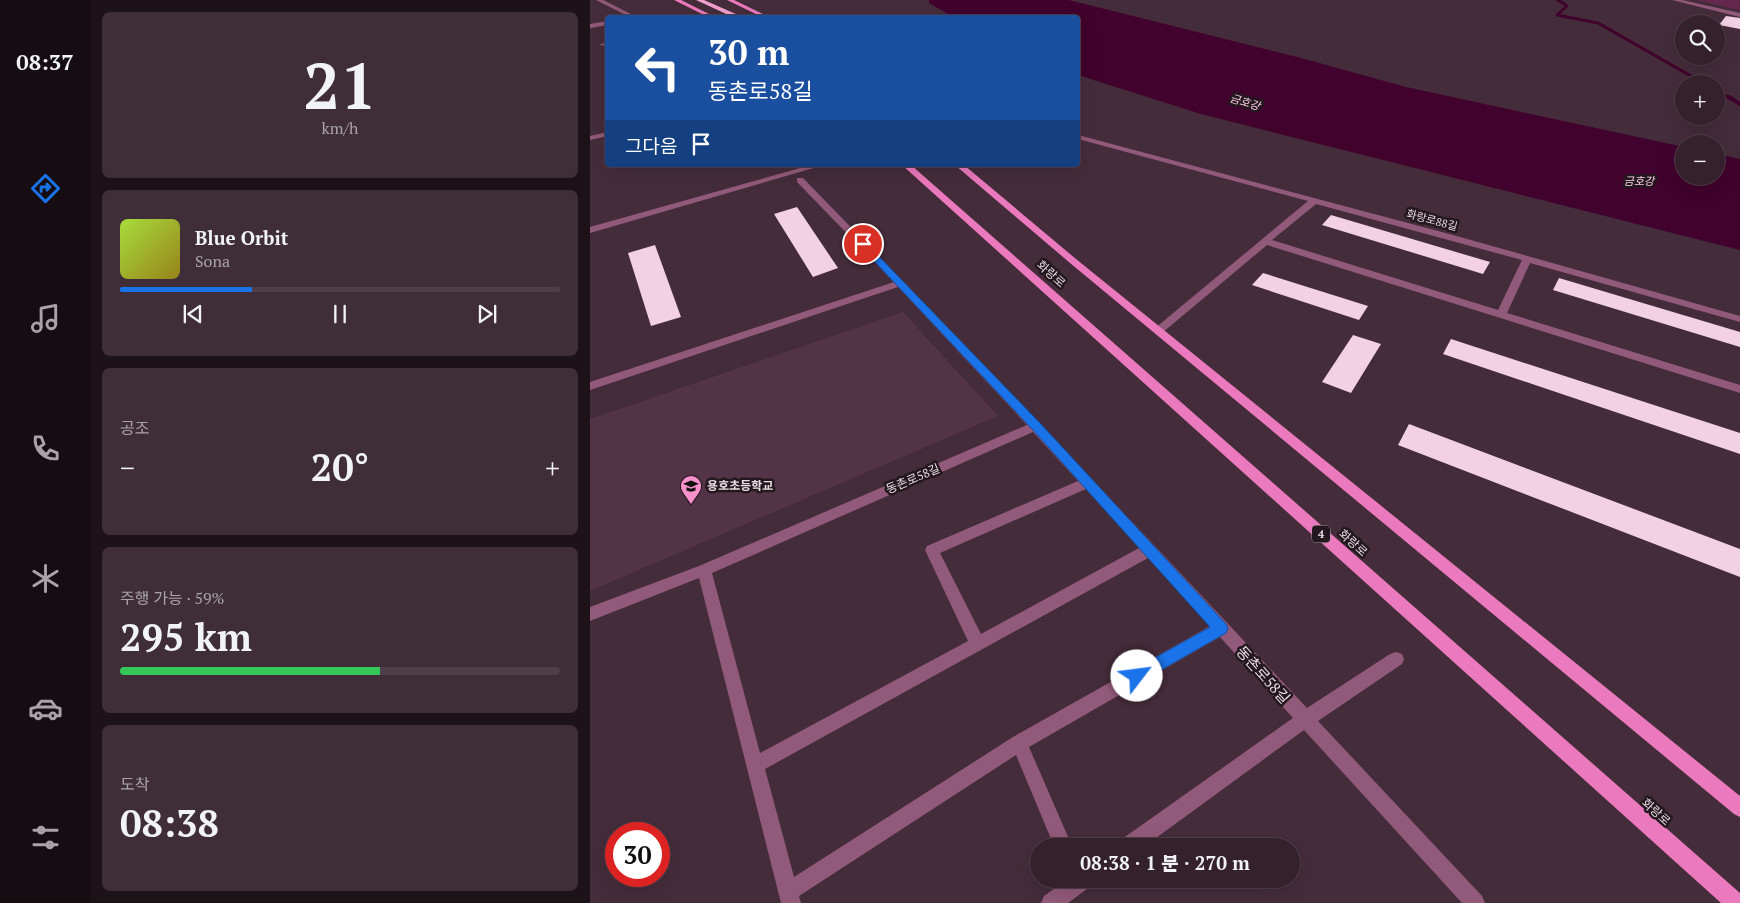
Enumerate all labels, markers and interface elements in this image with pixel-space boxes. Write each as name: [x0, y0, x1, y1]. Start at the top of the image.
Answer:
map controls: [1675, 15, 1725, 185]
button: search: [1675, 15, 1725, 65]
text: 30 m: [708, 29, 789, 75]
icon: left: [625, 35, 690, 100]
text: 21: [303, 41, 377, 128]
text: 08:37: [16, 47, 74, 76]
button: +: [1675, 75, 1725, 125]
text: 동촌로58길: [708, 76, 812, 105]
water label: 금호강: [1228, 91, 1263, 114]
text: km/h: [322, 117, 358, 139]
icon: arrive: [687, 130, 715, 158]
text: 그다음: [625, 133, 677, 158]
button: −: [1675, 135, 1725, 185]
icon: directions: [28, 171, 63, 206]
water label: 금호강: [1624, 174, 1656, 188]
street label: 화랑로88길: [1405, 206, 1459, 234]
pin: [842, 223, 884, 265]
text: Blue Orbit: [195, 225, 288, 250]
icon: arrive: [849, 230, 877, 258]
text: Sona: [195, 250, 230, 272]
street label: 화랑로: [1034, 257, 1069, 290]
icon: previous: [179, 300, 207, 328]
icon: pause: [326, 300, 354, 328]
icon: next: [473, 300, 501, 328]
icon: music: [28, 301, 63, 336]
text: 공조: [120, 417, 149, 439]
icon: phone: [28, 431, 63, 466]
text: 20°: [311, 442, 369, 492]
text: −: [120, 449, 135, 486]
text: +: [545, 449, 560, 486]
street label: 동촌로58길: [884, 461, 942, 497]
school or university icon: 용호초등학교: [679, 474, 703, 505]
place label: 용호초등학교: [707, 478, 773, 493]
road number: 4: [1312, 526, 1330, 542]
street label: 화랑로: [1336, 526, 1371, 559]
icon: climate: [28, 561, 63, 596]
text: 주행 가능 · 59%: [120, 587, 224, 609]
text: 295 km: [120, 612, 252, 662]
street label: 동촌로58길: [1232, 641, 1295, 707]
position arrow: [1110, 649, 1162, 701]
icon: car: [28, 691, 63, 726]
text: 도착: [120, 773, 149, 795]
street label: 화랑로: [1639, 795, 1674, 828]
text: 08:38: [120, 798, 219, 848]
icon: filters: [28, 820, 63, 855]
speed limit sign: 30: [605, 822, 670, 887]
text: 08:38 · 1 분 · 270 m: [1080, 850, 1250, 875]

